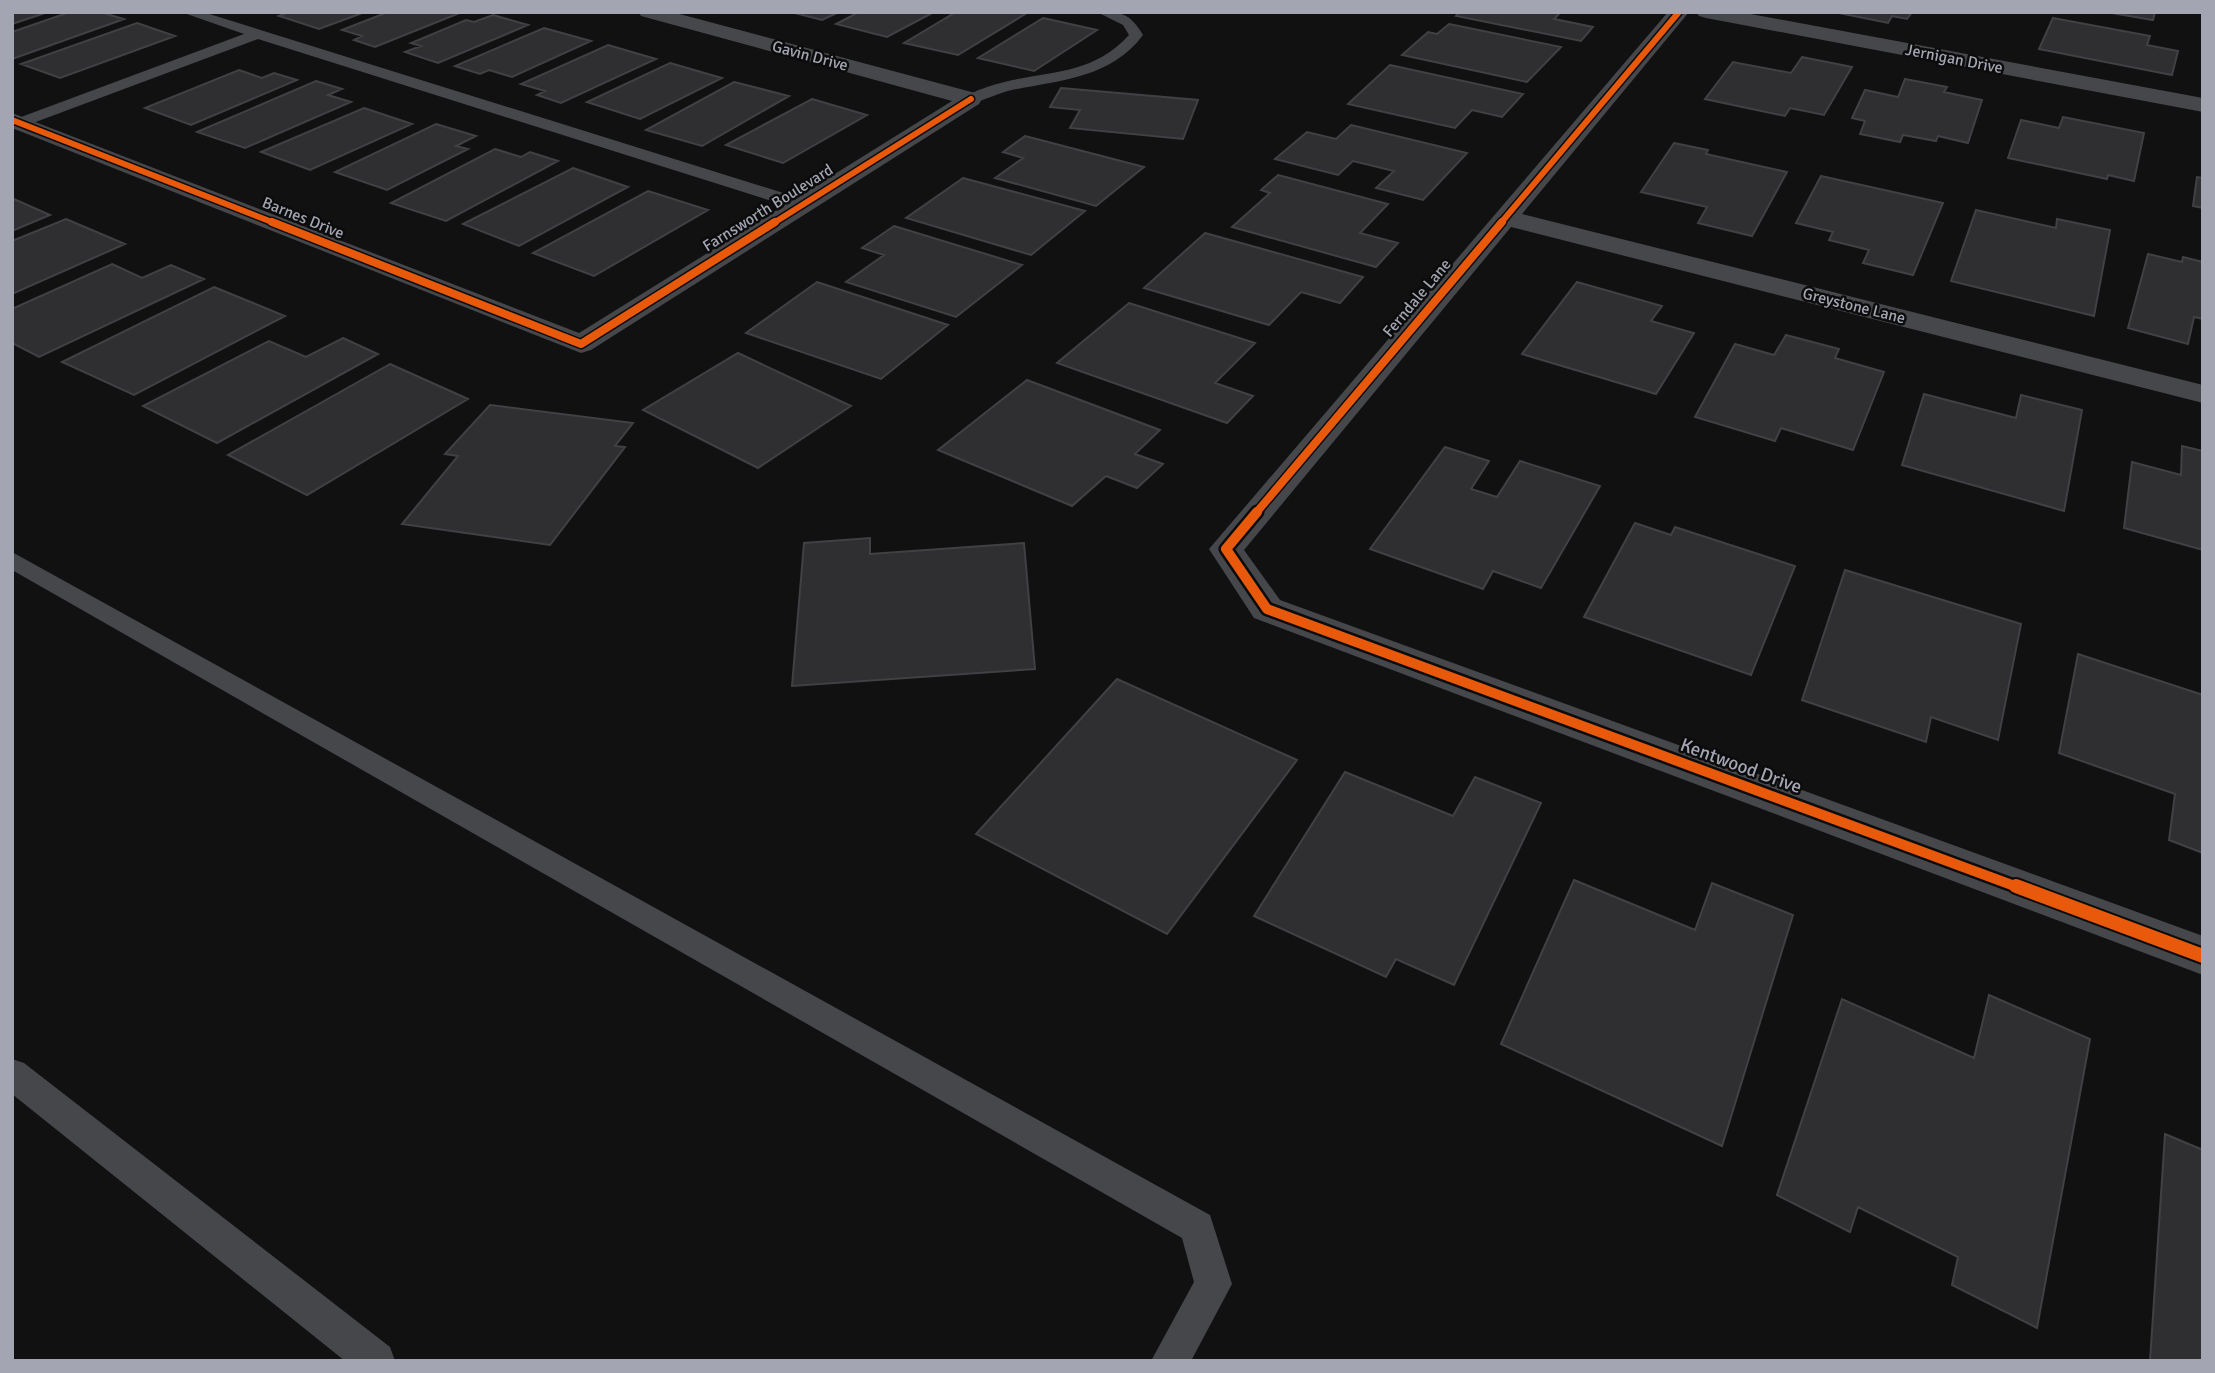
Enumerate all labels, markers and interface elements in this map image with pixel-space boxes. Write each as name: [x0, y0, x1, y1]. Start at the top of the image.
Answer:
street label: Gavin Drive: [770, 36, 850, 76]
street label: Jernigan Drive: [1904, 40, 2004, 78]
street label: Farnsworth Boulevard: [699, 160, 837, 256]
street label: Barnes Drive: [259, 192, 347, 244]
street label: Ferndale Lane: [1378, 255, 1456, 341]
street label: Greystone Lane: [1801, 284, 1907, 328]
street label: Kentwood Drive: [1677, 733, 1805, 799]

